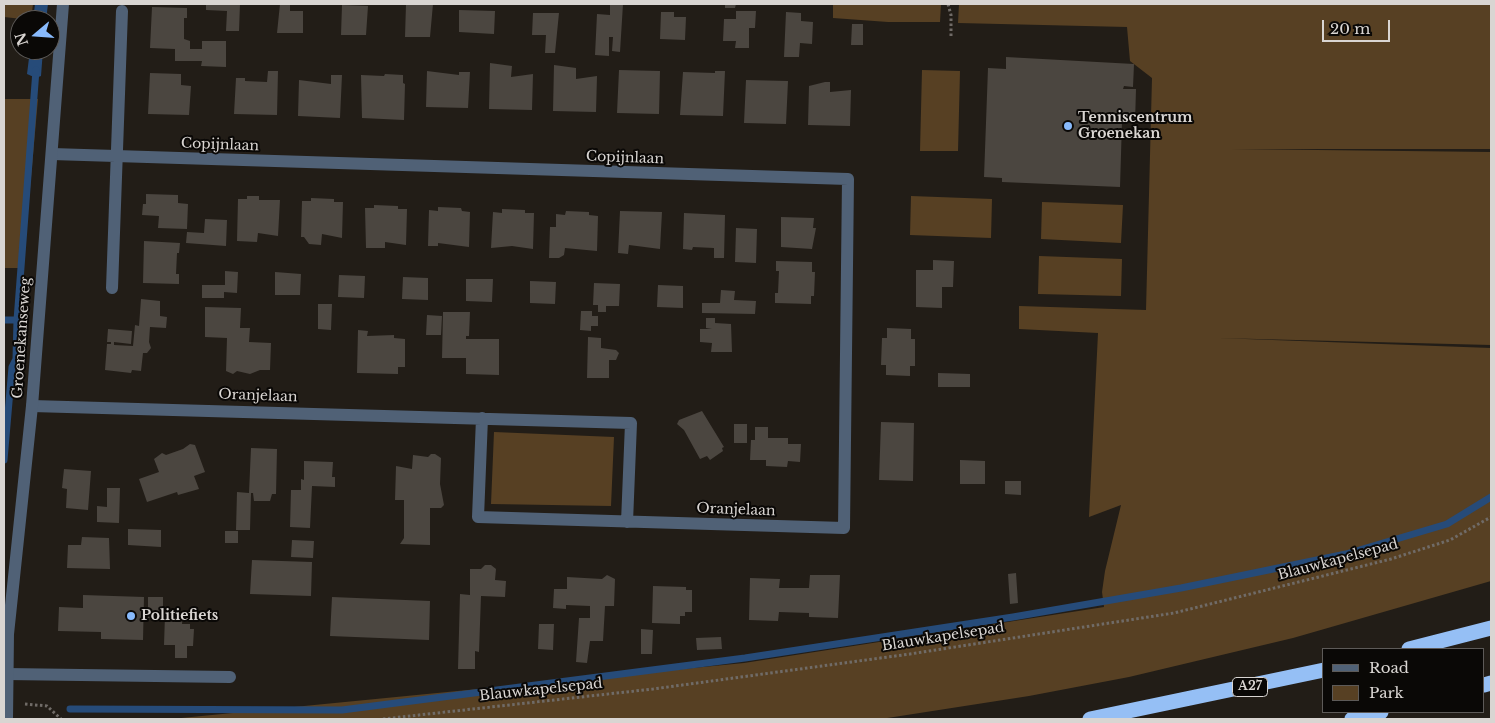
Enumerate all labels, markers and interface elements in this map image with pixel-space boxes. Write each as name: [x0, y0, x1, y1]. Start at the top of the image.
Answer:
north arrow: [10, 10, 60, 60]
scale bar: [1325, 10, 1392, 42]
text: 20 m: [1330, 19, 1370, 38]
text: N: [11, 30, 32, 48]
place label: Tenniscentrum Groenekan: [1078, 110, 1193, 142]
marker: Tenniscentrum Groenekan: [1062, 120, 1074, 132]
street label: Copijnlaan: [181, 135, 259, 155]
street label: Copijnlaan: [586, 148, 664, 168]
street label: Groenekanseweg: [9, 277, 35, 399]
street label: Oranjelaan: [218, 386, 298, 406]
street label: Oranjelaan: [696, 500, 776, 520]
street label: Blauwkapelsepad: [1276, 536, 1400, 584]
place label: Politiefiets: [141, 608, 218, 624]
marker: Politiefiets: [125, 610, 137, 622]
street label: Blauwkapelsepad: [881, 619, 1005, 655]
legend: [1322, 648, 1485, 713]
text: Road: [1369, 658, 1409, 677]
street label: Blauwkapelsepad: [479, 675, 603, 705]
road number: A27: [1232, 678, 1268, 696]
text: Park: [1369, 683, 1404, 702]

